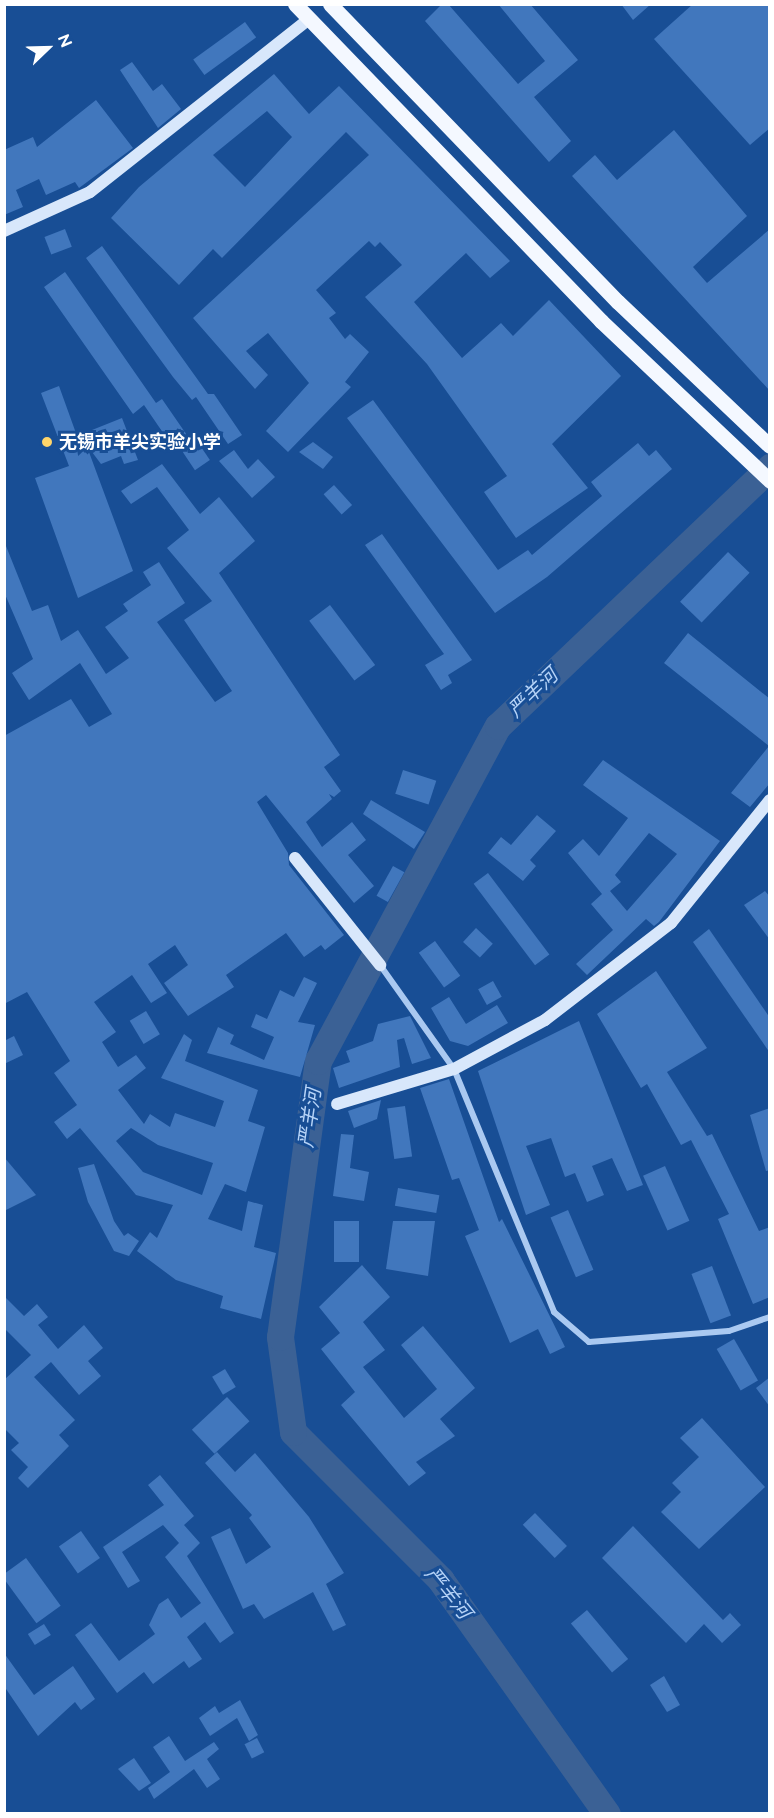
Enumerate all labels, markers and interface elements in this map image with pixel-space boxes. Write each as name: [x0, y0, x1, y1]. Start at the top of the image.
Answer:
north arrow: [18, 18, 78, 78]
text: N: [54, 31, 76, 50]
place label: 无锡市羊尖实验小学: [59, 431, 221, 453]
marker: 无锡市羊尖实验小学: [40, 435, 54, 449]
water label: 严羊河: [503, 664, 563, 722]
water label: 严羊河: [294, 1087, 326, 1149]
water label: 严羊河: [420, 1562, 476, 1624]

